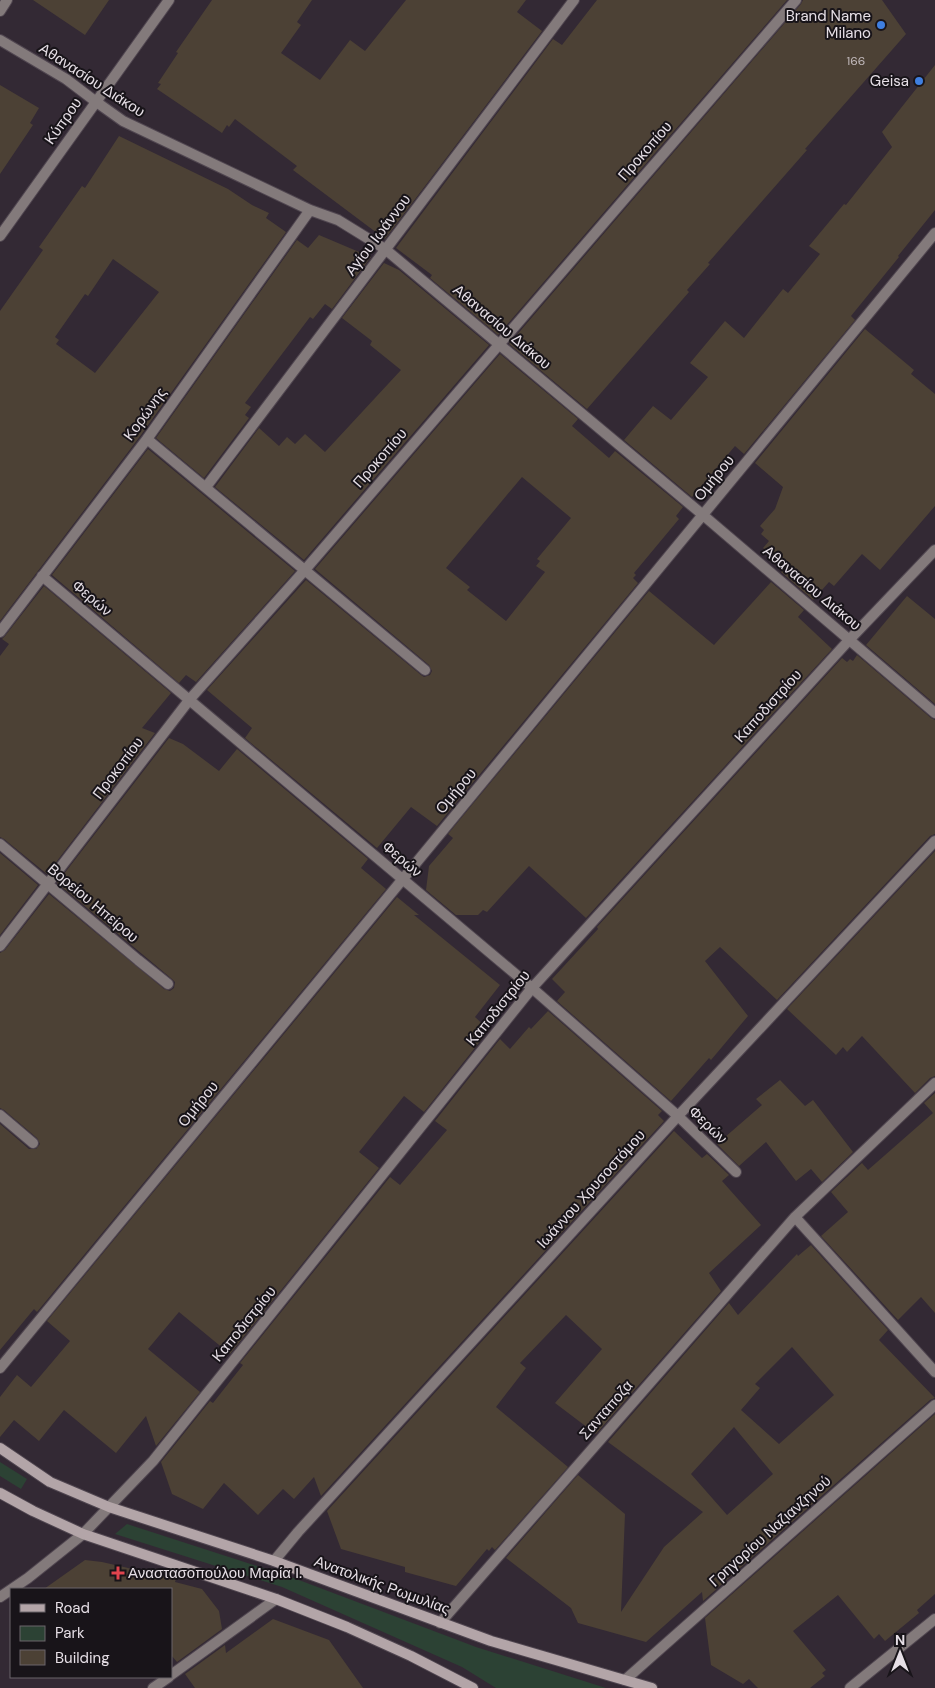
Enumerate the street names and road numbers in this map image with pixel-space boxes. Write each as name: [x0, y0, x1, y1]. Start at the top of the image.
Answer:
street label: Αθανασίου Διάκου: [35, 38, 149, 122]
street label: Κύπρου: [40, 94, 86, 148]
street label: Προκοπίου: [614, 117, 676, 185]
street label: Αγίου Ιωάννου: [341, 190, 415, 280]
street label: Αθανασίου Διάκου: [449, 280, 555, 374]
street label: Κορώνης: [119, 383, 171, 445]
street label: Προκοπίου: [349, 424, 411, 492]
street label: Ομήρου: [689, 451, 739, 505]
street label: Αθανασίου Διάκου: [759, 541, 865, 635]
street label: Φερών: [68, 575, 116, 621]
street label: Καποδιστρίου: [730, 665, 806, 747]
street label: Προκοπίου: [88, 733, 148, 803]
street label: Ομήρου: [431, 764, 481, 818]
street label: Φερών: [378, 836, 426, 882]
street label: Βορείου Ηπείρου: [43, 859, 143, 947]
street label: Καποδιστρίου: [461, 966, 535, 1050]
street label: Ομήρου: [173, 1077, 223, 1131]
street label: Φερών: [684, 1102, 732, 1148]
street label: Ιωάννου Χρυσοστόμου: [532, 1125, 650, 1253]
street label: Καποδιστρίου: [207, 1282, 281, 1366]
street label: Σανταποζα: [575, 1376, 637, 1444]
street label: Γρηγορίου Ναζιανζηνού: [705, 1471, 835, 1591]
street label: Ανατολικής Ρωμυλίας: [311, 1551, 453, 1619]

